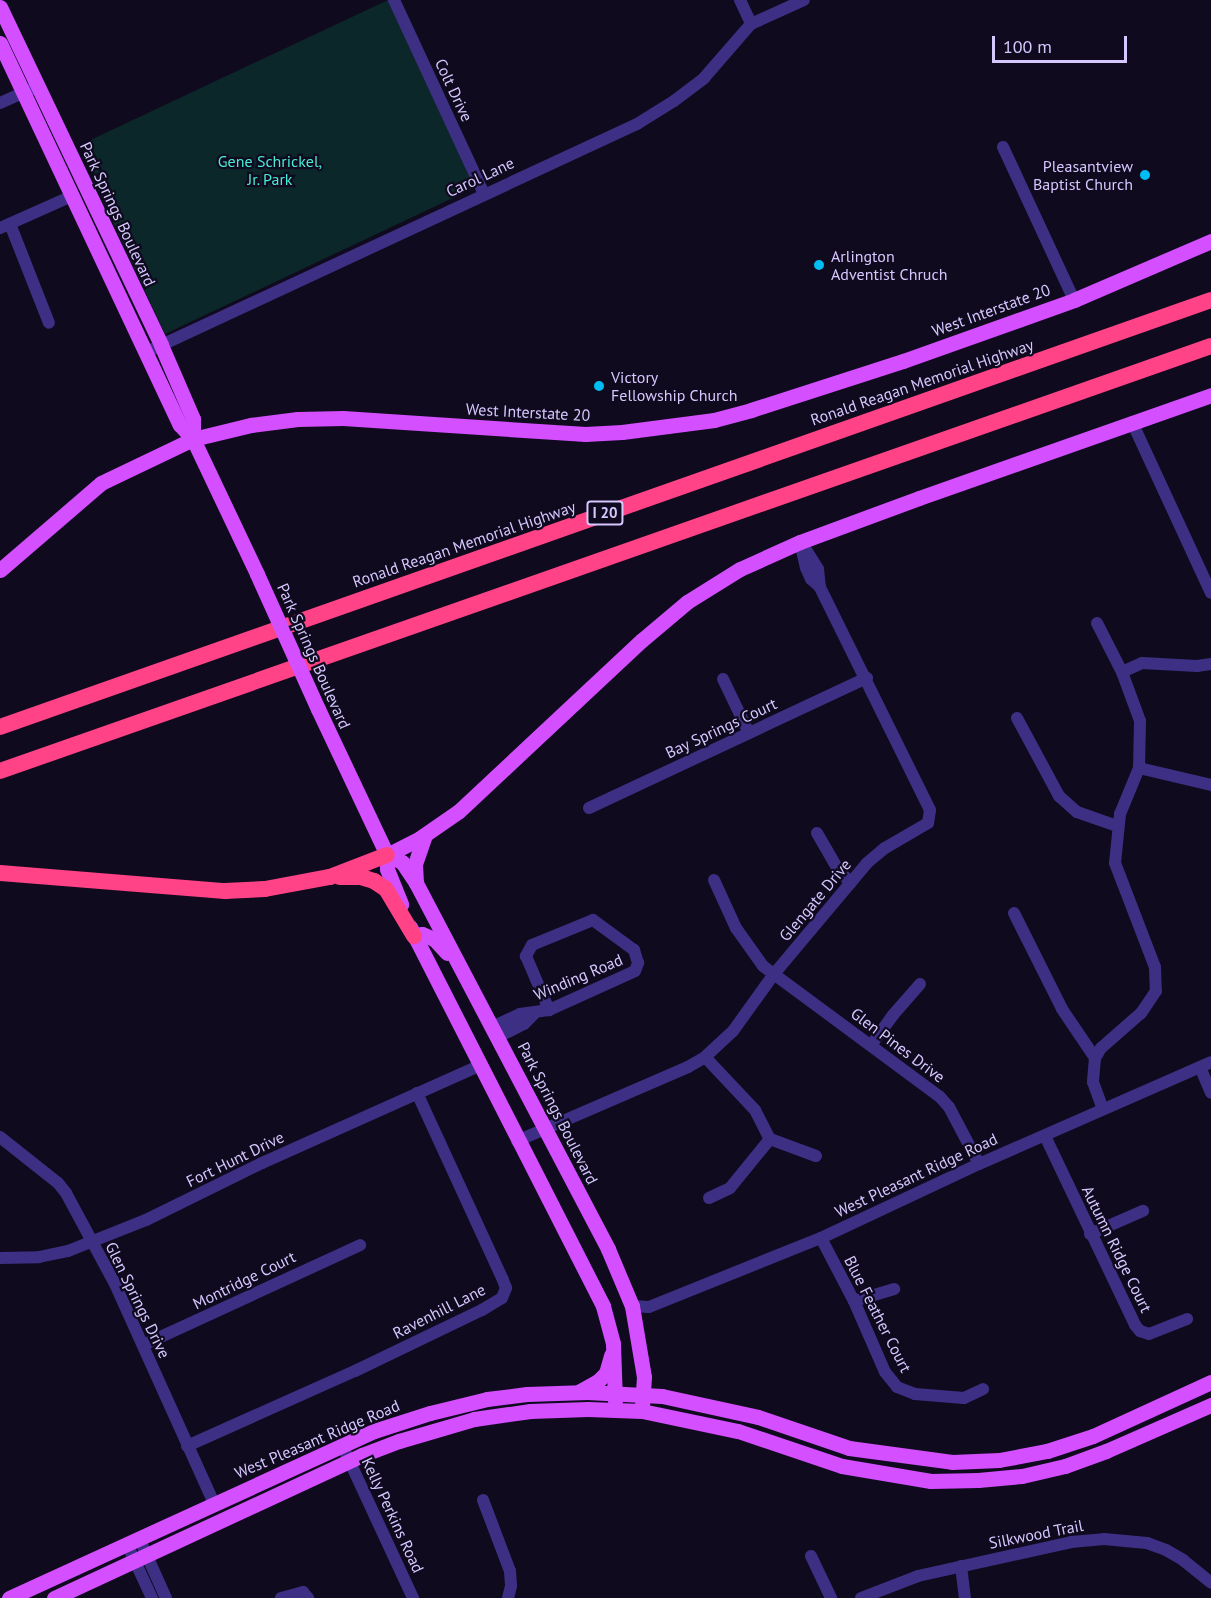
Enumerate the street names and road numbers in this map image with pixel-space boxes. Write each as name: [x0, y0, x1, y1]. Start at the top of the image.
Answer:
street label: Colt Drive: [431, 55, 477, 125]
street label: Park Springs Boulevard: [76, 139, 160, 289]
street label: Carol Lane: [443, 153, 517, 201]
street label: West Interstate 20: [929, 280, 1053, 340]
street label: Ronald Reagan Memorial Highway: [808, 335, 1036, 429]
street label: West Interstate 20: [465, 399, 591, 425]
street label: Ronald Reagan Memorial Highway: [350, 497, 578, 591]
road number: I 20: [586, 501, 624, 525]
street label: Park Springs Boulevard: [273, 580, 355, 732]
street label: Bay Springs Court: [662, 694, 780, 762]
street label: Glengate Drive: [775, 855, 855, 945]
street label: Winding Road: [531, 950, 625, 1004]
street label: Glen Pines Drive: [847, 1003, 949, 1087]
street label: Park Springs Boulevard: [514, 1038, 602, 1188]
street label: Fort Hunt Drive: [183, 1127, 287, 1191]
street label: West Pleasant Ridge Road: [832, 1129, 1000, 1221]
street label: Autumn Ridge Court: [1078, 1183, 1156, 1315]
street label: Glen Springs Drive: [102, 1239, 174, 1361]
street label: Montridge Court: [190, 1247, 298, 1313]
street label: Blue Feather Court: [840, 1252, 916, 1376]
street label: Ravenhill Lane: [390, 1279, 488, 1343]
street label: West Pleasant Ridge Road: [232, 1396, 402, 1482]
street label: Kelly Perkins Road: [358, 1454, 428, 1576]
street label: Silkwood Trail: [987, 1515, 1085, 1553]

